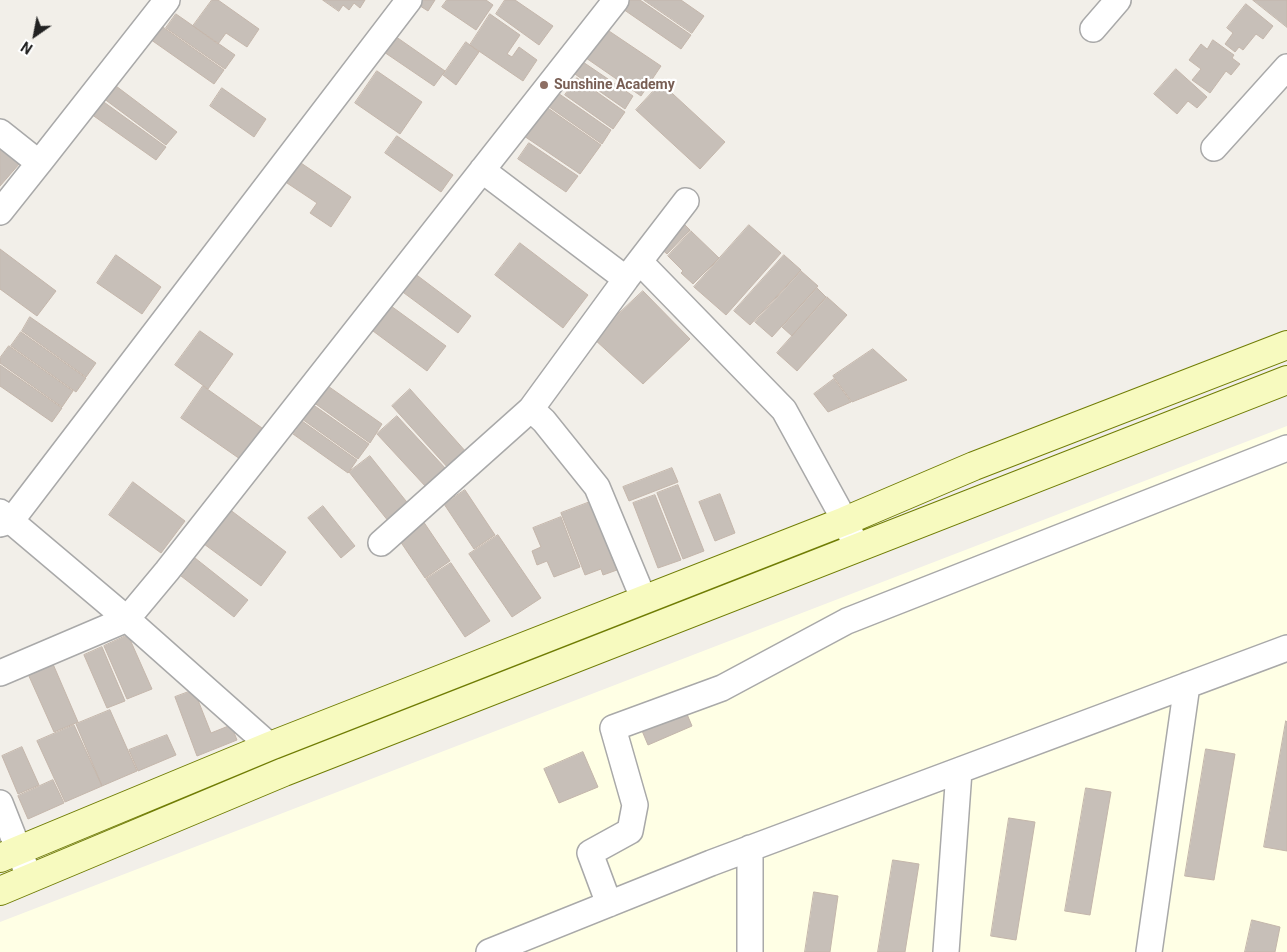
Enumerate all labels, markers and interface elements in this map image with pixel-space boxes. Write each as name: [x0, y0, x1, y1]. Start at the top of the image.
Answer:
north arrow: [10, 10, 60, 60]
text: N: [18, 38, 35, 57]
place label: Sunshine Academy: [554, 77, 675, 93]
marker: Sunshine Academy: [538, 79, 550, 91]

